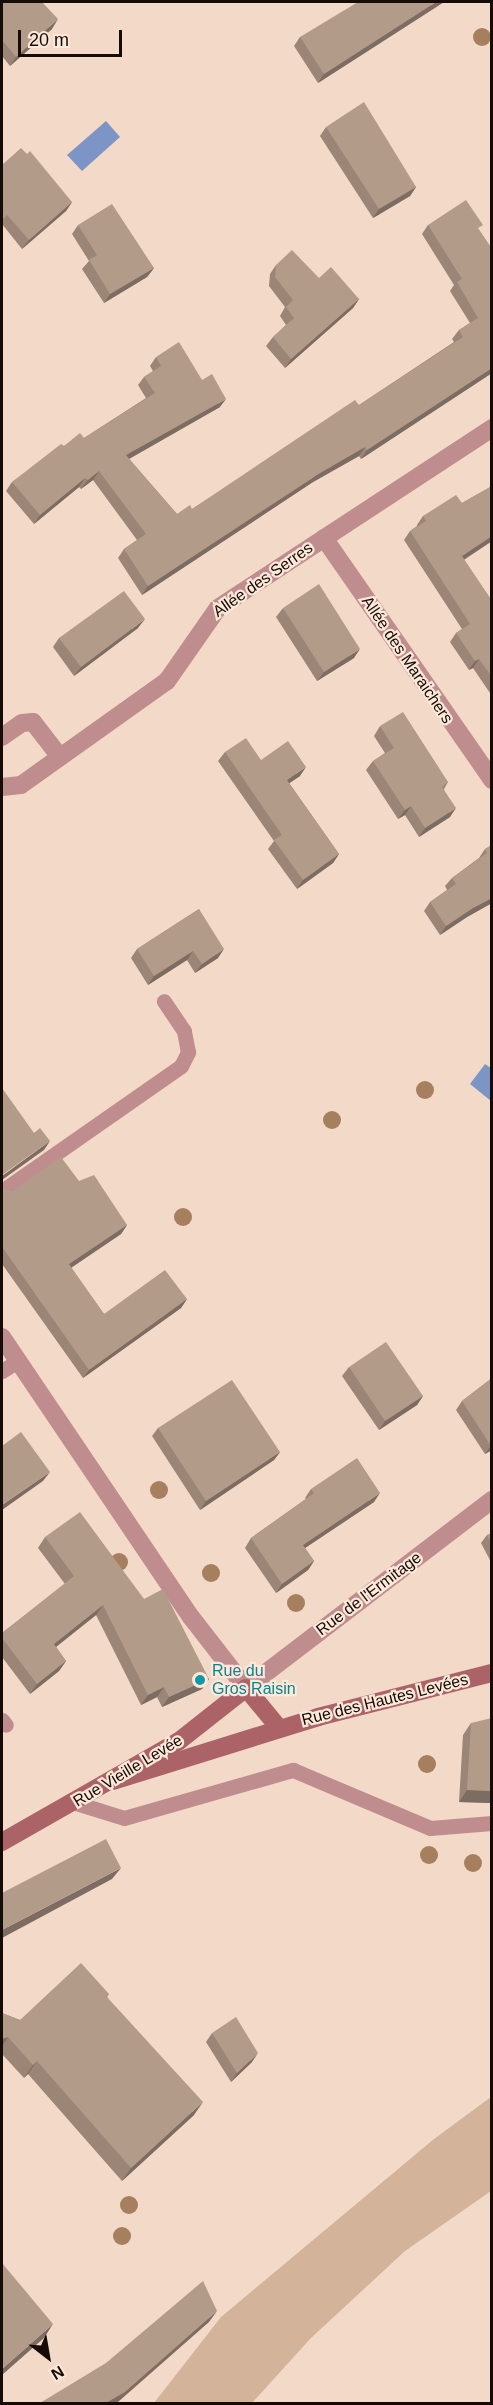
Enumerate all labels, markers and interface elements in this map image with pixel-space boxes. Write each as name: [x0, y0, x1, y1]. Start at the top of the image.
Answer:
scale bar: [21, 18, 124, 56]
text: 20 m: [29, 30, 69, 50]
street label: Allée des Serres: [209, 538, 317, 622]
street label: Allée des Maraichers: [357, 593, 457, 727]
street label: Rue de l'Ermitage: [313, 1548, 425, 1640]
place label: Rue du Gros Raisin: [212, 1661, 296, 1699]
street label: Rue des Hautes Levées: [300, 1670, 470, 1730]
marker: Rue du Gros Raisin: [193, 1673, 207, 1687]
street label: Rue Vieille Levée: [70, 1731, 186, 1811]
north arrow: [18, 2327, 78, 2387]
text: N: [48, 2363, 67, 2383]

